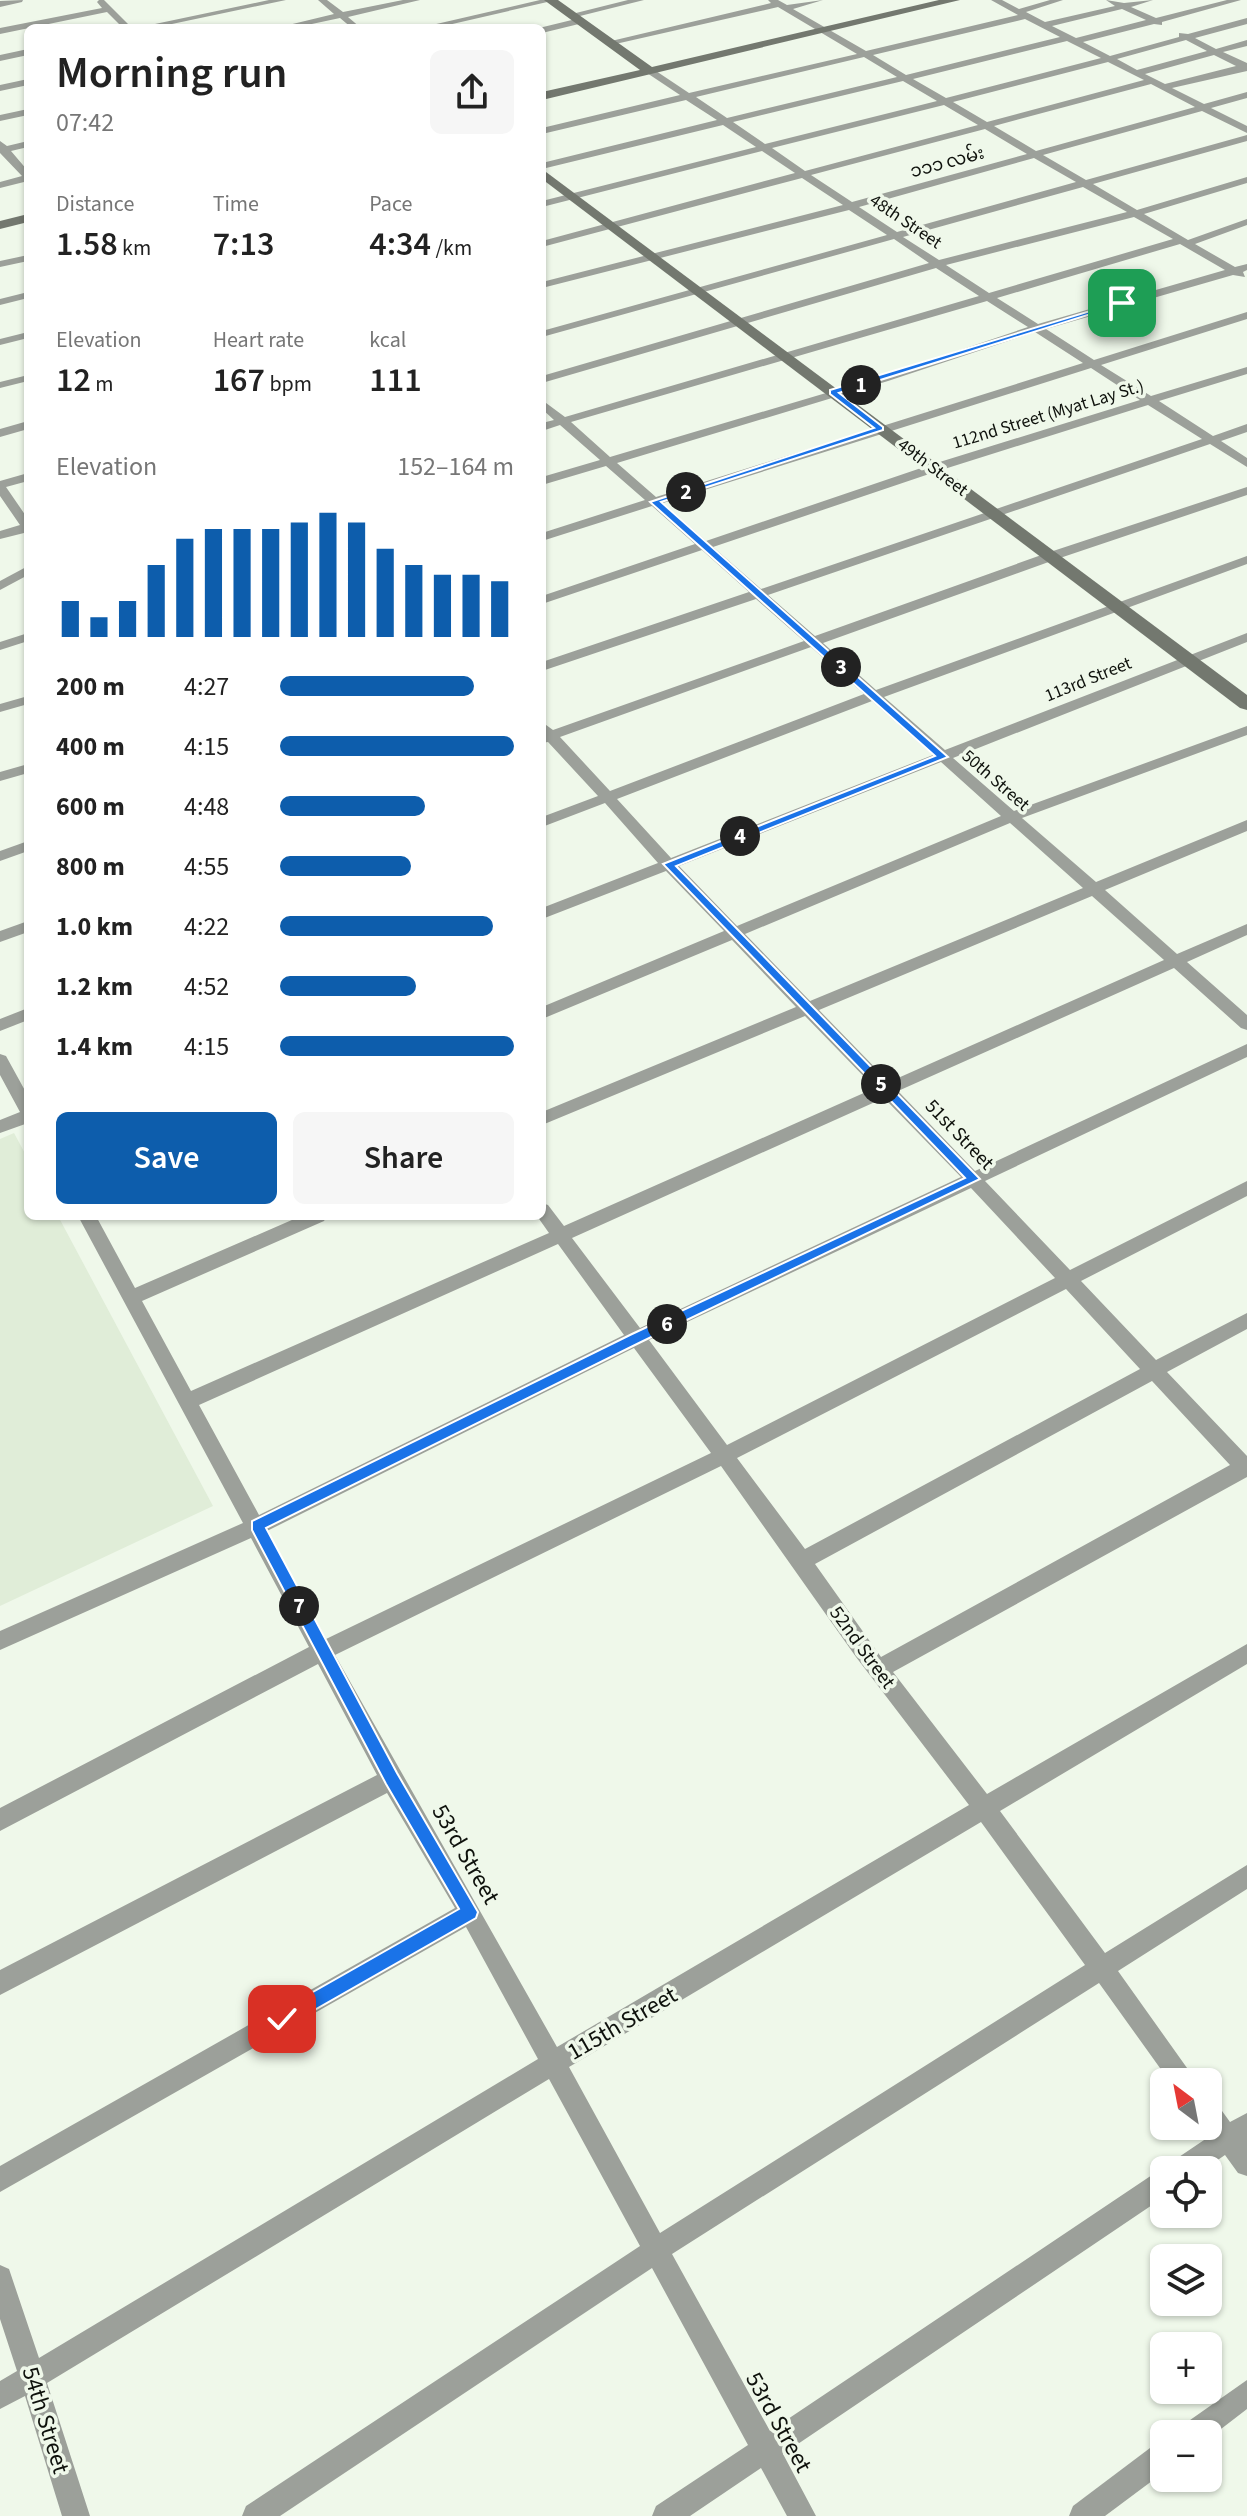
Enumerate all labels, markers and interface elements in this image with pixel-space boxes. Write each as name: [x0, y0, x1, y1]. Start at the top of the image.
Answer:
text: Morning run: [56, 42, 287, 105]
button: share: [430, 50, 514, 134]
text: 07:42: [56, 104, 114, 141]
street label: ၁၁၁ လမ်း: [907, 140, 987, 184]
text: Distance: [56, 188, 134, 220]
text: Time: [213, 188, 259, 220]
text: Pace: [369, 188, 412, 220]
street label: 48th Street: [865, 188, 947, 255]
text: 1.58: [56, 220, 118, 269]
text: 7:13: [213, 220, 274, 269]
text: 4:34: [369, 220, 431, 269]
text: km: [118, 232, 151, 264]
text: /km: [431, 232, 472, 264]
pin: [1088, 269, 1156, 337]
icon: arrive: [1100, 281, 1144, 325]
text: Elevation: [56, 324, 142, 356]
text: Heart rate: [213, 324, 304, 356]
text: kcal: [369, 324, 406, 356]
text: 12: [56, 356, 91, 405]
text: 167: [213, 356, 265, 405]
text: 111: [369, 356, 422, 405]
pin: 1: [841, 365, 881, 405]
text: m: [91, 368, 114, 400]
text: bpm: [265, 368, 312, 400]
text: 1: [855, 369, 867, 401]
street label: 112nd Street (Myat Lay St.): [949, 373, 1147, 456]
street label: 49th Street: [892, 433, 973, 502]
text: Elevation: [56, 448, 157, 485]
text: 152–164 m: [397, 448, 514, 485]
pin: 2: [666, 472, 706, 512]
text: 2: [680, 476, 692, 508]
pin: 3: [821, 647, 861, 687]
text: 3: [835, 651, 847, 683]
street label: 113rd Street: [1041, 651, 1135, 708]
text: 200 m: [56, 668, 125, 705]
text: 4:27: [184, 668, 229, 705]
text: 400 m: [56, 728, 125, 765]
text: 4:15: [184, 728, 229, 765]
street label: 50th Street: [956, 744, 1035, 817]
text: 600 m: [56, 788, 125, 825]
text: 4:48: [184, 788, 229, 825]
pin: 4: [720, 816, 760, 856]
text: 4: [734, 820, 746, 852]
text: 800 m: [56, 848, 125, 885]
text: 4:55: [184, 848, 229, 885]
text: 1.0 km: [56, 908, 133, 945]
text: 4:22: [184, 908, 229, 945]
text: 1.2 km: [56, 968, 133, 1005]
text: 4:52: [184, 968, 229, 1005]
text: 1.4 km: [56, 1028, 133, 1065]
text: 4:15: [184, 1028, 229, 1065]
pin: 5: [861, 1064, 901, 1104]
text: 5: [875, 1068, 887, 1100]
street label: 51st Street: [918, 1093, 1000, 1177]
button: Save: [56, 1112, 277, 1204]
button: Share: [293, 1112, 514, 1204]
pin: 6: [647, 1304, 687, 1344]
text: 6: [661, 1308, 673, 1340]
pin: 7: [279, 1586, 319, 1626]
text: 7: [293, 1590, 305, 1622]
street label: 52nd Street: [823, 1601, 902, 1695]
street label: 53rd Street: [423, 1798, 508, 1911]
street label: 115th Street: [561, 1978, 684, 2069]
pin: [248, 1985, 316, 2053]
icon: check: [260, 1997, 304, 2041]
north arrow: [1150, 2068, 1222, 2140]
map controls: [1150, 2068, 1222, 2492]
button: locate: [1150, 2156, 1222, 2228]
button: layers: [1150, 2244, 1222, 2316]
button: +: [1150, 2332, 1222, 2404]
street label: 54th Street: [13, 2362, 78, 2478]
street label: 53rd Street: [737, 2366, 821, 2479]
button: −: [1150, 2420, 1222, 2492]

